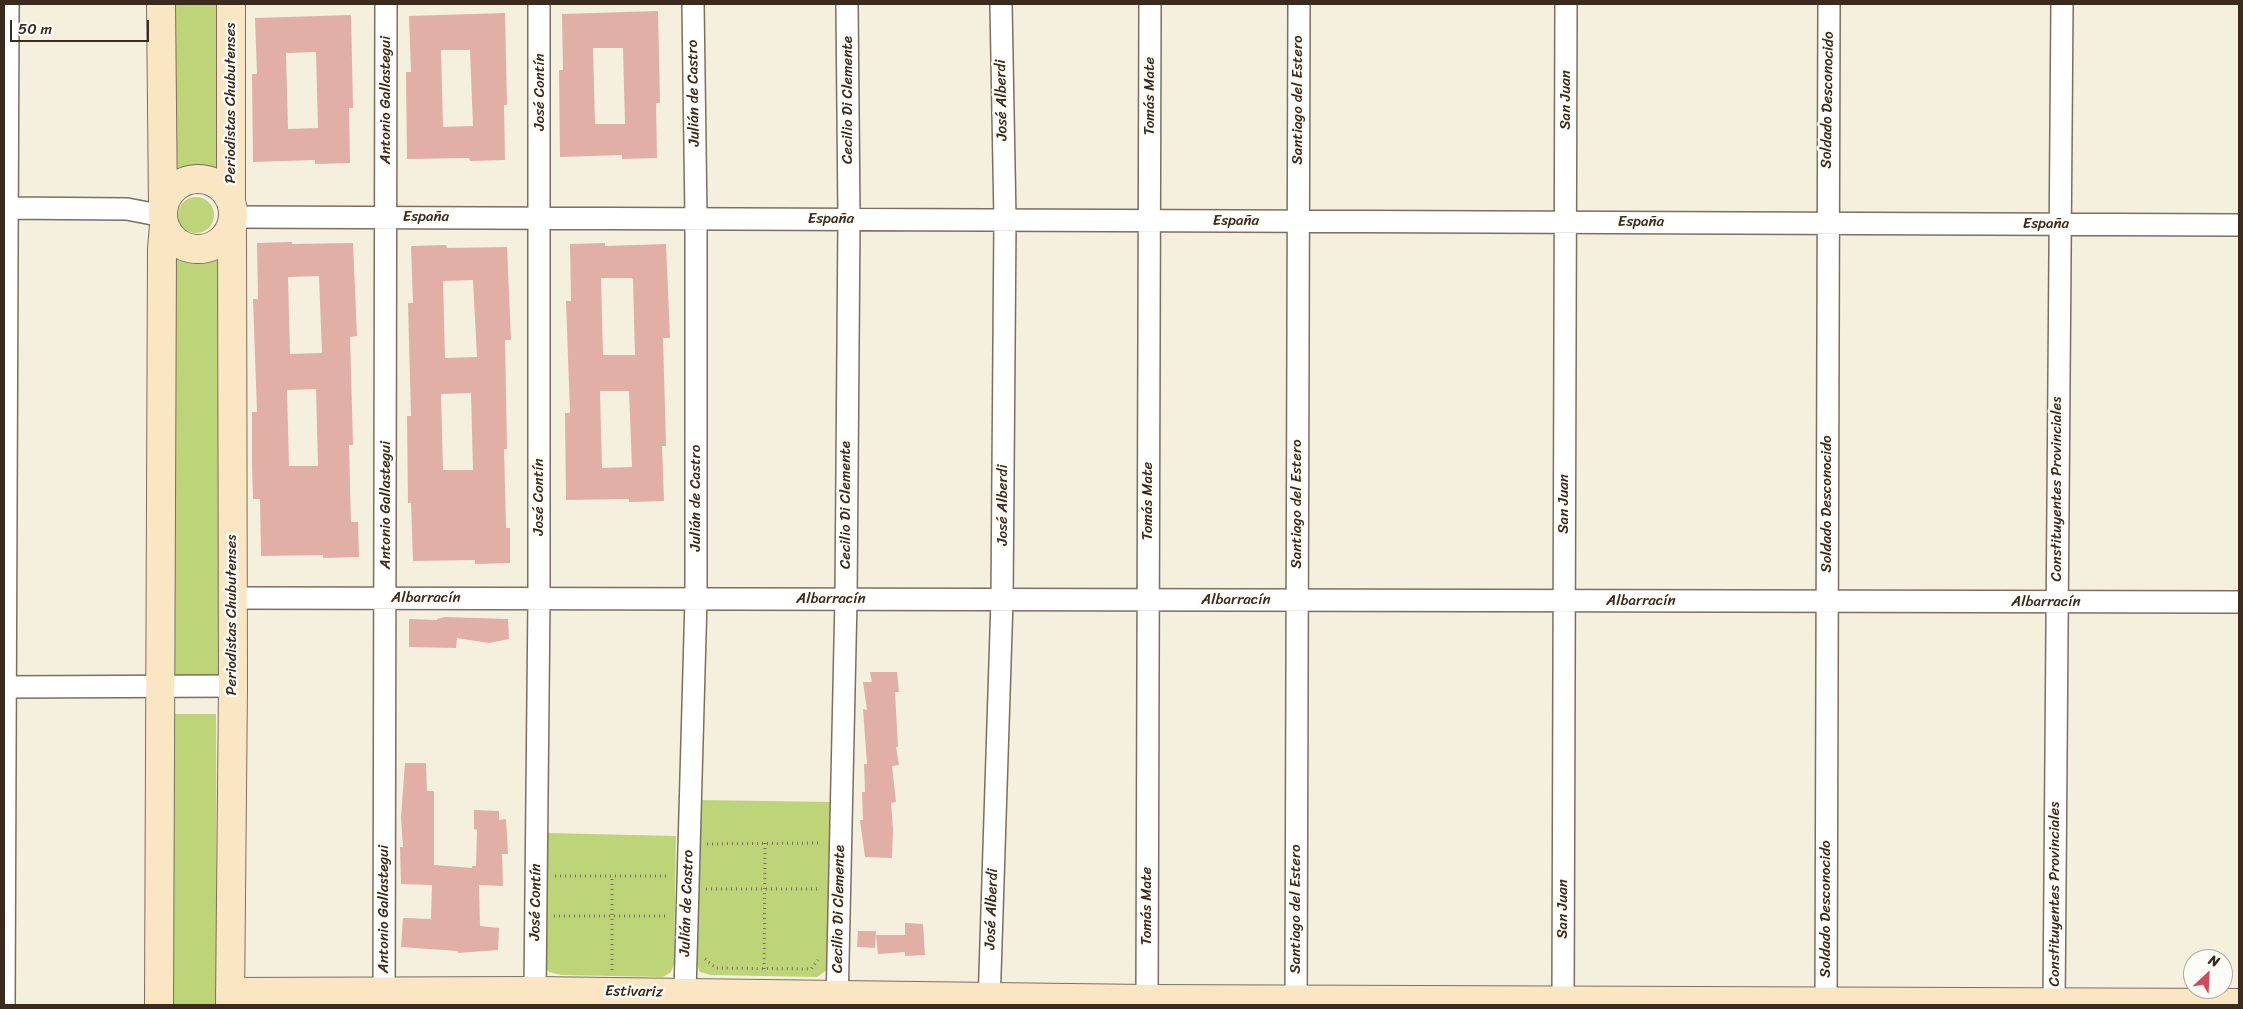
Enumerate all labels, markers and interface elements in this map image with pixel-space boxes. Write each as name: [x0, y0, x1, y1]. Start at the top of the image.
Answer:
scale bar: [12, 10, 151, 42]
text: 50 m: [18, 16, 52, 42]
street label: Periodistas Chubutenses: [222, 22, 240, 184]
street label: Soldado Desconocido: [1818, 31, 1838, 169]
street label: Santiago del Estero: [1289, 35, 1307, 165]
street label: Antonio Gallastegui: [377, 36, 395, 164]
street label: Cecilio Di Clemente: [839, 36, 857, 164]
street label: Julián de Castro: [684, 40, 704, 146]
street label: José Contín: [531, 53, 549, 131]
street label: Tomás Mate: [1141, 57, 1159, 135]
street label: José Alberdi: [992, 59, 1012, 141]
street label: San Juan: [1557, 70, 1575, 130]
street label: España: [403, 208, 449, 226]
street label: España: [808, 210, 854, 228]
street label: España: [1213, 212, 1259, 230]
street label: España: [1618, 213, 1664, 231]
street label: España: [2023, 215, 2069, 233]
street label: Constituyentes Provinciales: [2048, 397, 2066, 581]
street label: Soldado Desconocido: [1818, 435, 1836, 573]
street label: Santiago del Estero: [1288, 439, 1306, 569]
street label: Antonio Gallastegui: [377, 441, 395, 569]
street label: Cecilio Di Clemente: [837, 441, 855, 569]
street label: Julián de Castro: [687, 445, 705, 551]
street label: José Contín: [530, 458, 548, 536]
street label: Tomás Mate: [1139, 462, 1157, 540]
street label: José Alberdi: [994, 464, 1012, 546]
street label: San Juan: [1555, 474, 1573, 534]
street label: Periodistas Chubutenses: [223, 534, 241, 696]
street label: Albarracín: [391, 589, 461, 607]
street label: Albarracín: [796, 590, 866, 608]
street label: Albarracín: [1201, 591, 1271, 609]
street label: Albarracín: [1606, 592, 1676, 610]
street label: Albarracín: [2011, 593, 2081, 611]
street label: Constituyentes Provinciales: [2046, 802, 2064, 986]
street label: Soldado Desconocido: [1817, 840, 1835, 978]
street label: Santiago del Estero: [1287, 844, 1305, 974]
street label: Antonio Gallastegui: [375, 845, 393, 973]
street label: Cecilio Di Clemente: [829, 845, 849, 973]
street label: Julián de Castro: [676, 849, 698, 957]
street label: José Contín: [526, 863, 546, 941]
street label: Tomás Mate: [1138, 867, 1156, 945]
street label: José Alberdi: [982, 868, 1002, 950]
street label: San Juan: [1554, 879, 1572, 939]
text: N: [2204, 947, 2224, 974]
north arrow: [2183, 949, 2233, 999]
street label: Estivariz: [605, 982, 663, 1002]

